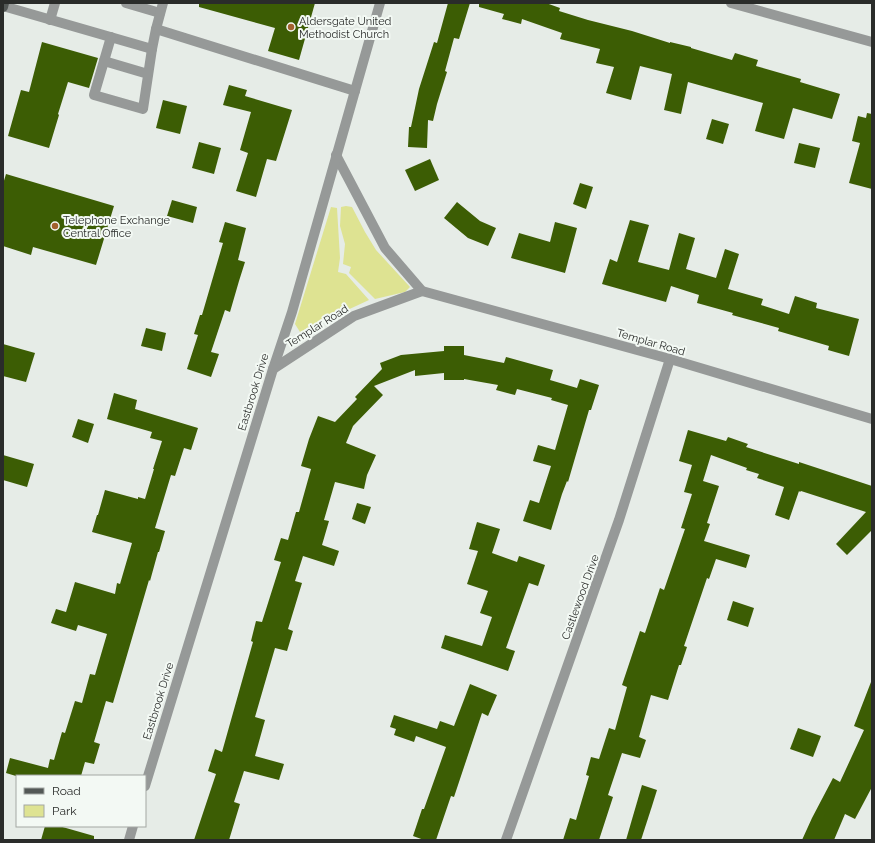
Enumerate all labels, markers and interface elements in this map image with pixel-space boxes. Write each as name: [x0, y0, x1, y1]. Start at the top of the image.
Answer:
place label: Aldersgate United Methodist Church: [299, 15, 392, 41]
marker: Aldersgate United Methodist Church: [286, 22, 296, 32]
place label: Telephone Exchange Central Office: [63, 214, 170, 240]
marker: Telephone Exchange Central Office: [50, 221, 60, 231]
street label: Templar Road: [284, 302, 351, 351]
street label: Templar Road: [615, 326, 687, 359]
street label: Eastbrook Drive: [236, 351, 272, 432]
street label: Castlewood Drive: [559, 552, 602, 641]
street label: Eastbrook Drive: [141, 660, 177, 741]
legend: [16, 775, 146, 827]
text: Road: [52, 784, 81, 798]
text: Park: [52, 804, 77, 818]

